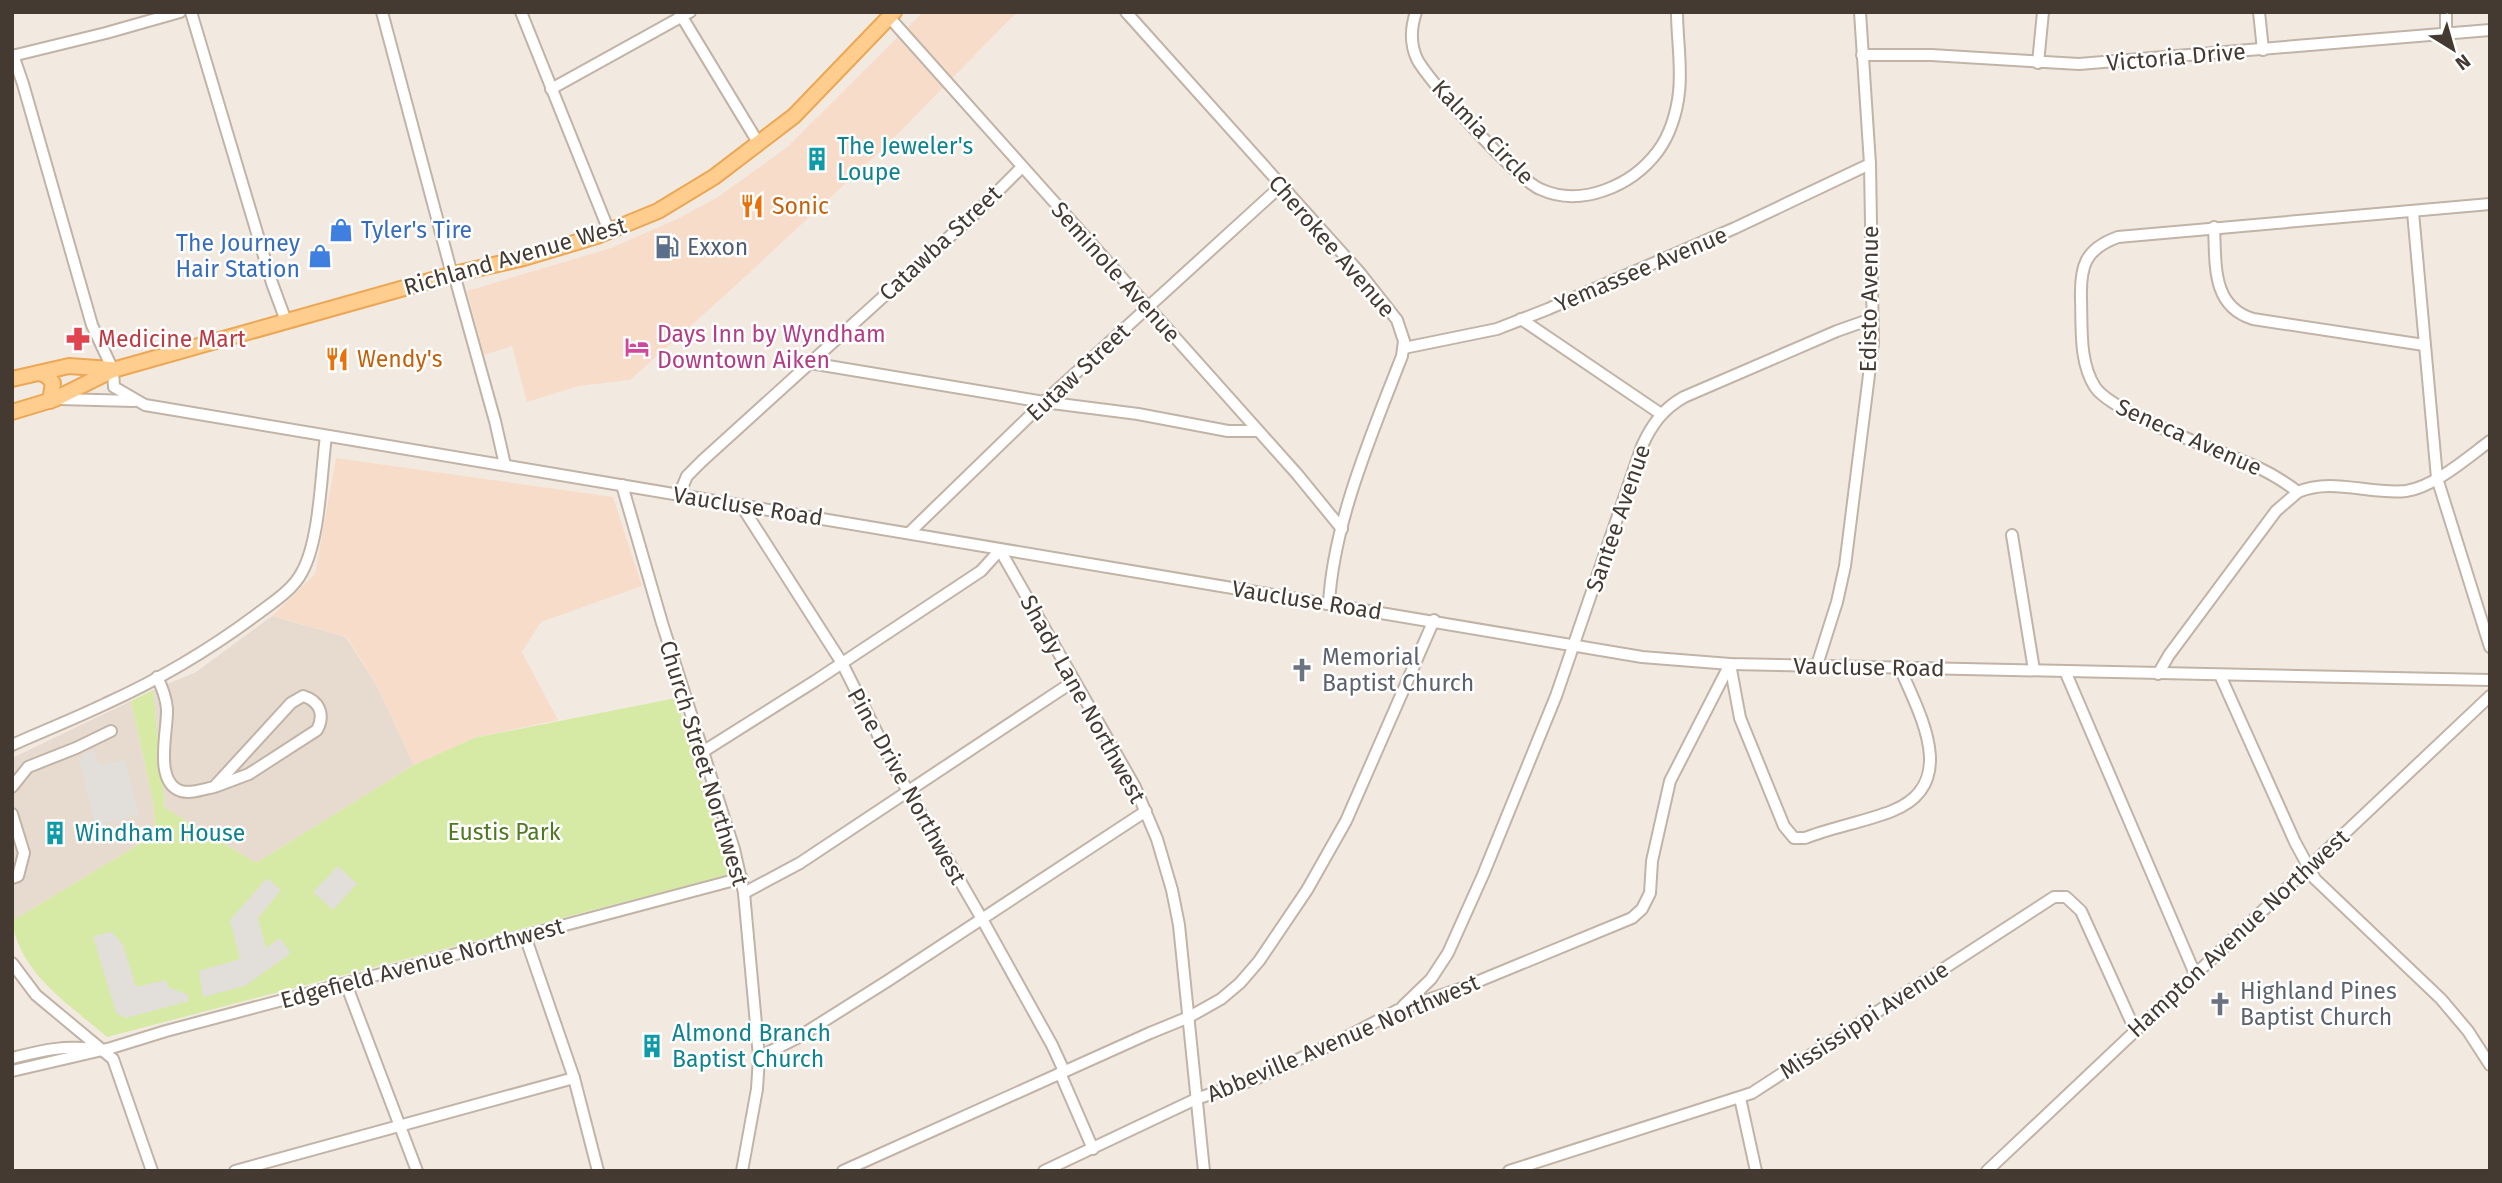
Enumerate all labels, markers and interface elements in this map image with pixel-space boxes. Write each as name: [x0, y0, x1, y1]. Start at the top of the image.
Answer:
north arrow: [2418, 14, 2488, 84]
street label: Victoria Drive: [2105, 37, 2247, 77]
text: N: [2451, 49, 2475, 75]
street label: Kalmia Circle: [1426, 74, 1540, 190]
place label: The Jeweler's Loupe: [837, 132, 973, 186]
building icon: The Jeweler's Loupe: [803, 145, 831, 173]
street label: Cherokee Avenue: [1263, 169, 1401, 323]
street label: Catawba Street: [873, 179, 1007, 307]
restaurant icon: Sonic: [738, 192, 766, 220]
place label: Sonic: [772, 192, 829, 220]
street label: Seminole Avenue: [1045, 196, 1187, 348]
street label: Richland Avenue West: [401, 211, 630, 301]
shop icon: Tyler's Tire: [327, 216, 355, 244]
place label: Tyler's Tire: [361, 216, 472, 244]
street label: Yemassee Avenue: [1551, 220, 1731, 318]
street label: Edisto Avenue: [1854, 225, 1884, 373]
place label: The Journey Hair Station: [176, 229, 301, 283]
fuel station icon: Exxon: [653, 233, 681, 261]
place label: Exxon: [687, 233, 748, 261]
shop icon: The Journey Hair Station: [306, 242, 334, 270]
street label: Eutaw Street: [1021, 317, 1136, 427]
place label: Days Inn by Wyndham Downtown Aiken: [657, 320, 886, 374]
pharmacy icon: Medicine Mart: [64, 325, 92, 353]
place label: Medicine Mart: [98, 325, 247, 353]
hotel icon: Days Inn by Wyndham Downtown Aiken: [623, 333, 651, 361]
restaurant icon: Wendy's: [323, 345, 351, 373]
place label: Wendy's: [357, 345, 442, 373]
street label: Seneca Avenue: [2112, 392, 2266, 482]
street label: Santee Avenue: [1580, 441, 1656, 595]
street label: Vaucluse Road: [671, 480, 825, 532]
street label: Vaucluse Road: [1230, 574, 1384, 626]
street label: Shady Lane Northwest: [1014, 590, 1152, 808]
street label: Church Street Northwest: [653, 637, 755, 890]
place label: Memorial Baptist Church: [1322, 643, 1474, 697]
street label: Vaucluse Road: [1793, 652, 1945, 682]
church icon: Memorial Baptist Church: [1288, 656, 1316, 684]
street label: Pine Drive Northwest: [841, 683, 973, 890]
park label: Eustis Park: [448, 818, 561, 846]
building icon: Windham House: [41, 819, 69, 847]
place label: Windham House: [75, 819, 245, 847]
street label: Hampton Avenue Northwest: [2121, 822, 2355, 1043]
street label: Edgefield Avenue Northwest: [277, 911, 567, 1014]
street label: Mississippi Avenue: [1774, 955, 1954, 1085]
street label: Abbeville Avenue Northwest: [1203, 968, 1484, 1108]
place label: Highland Pines Baptist Church: [2240, 977, 2397, 1031]
church icon: Highland Pines Baptist Church: [2206, 990, 2234, 1018]
place label: Almond Branch Baptist Church: [672, 1019, 831, 1073]
building icon: Almond Branch Baptist Church: [638, 1032, 666, 1060]

